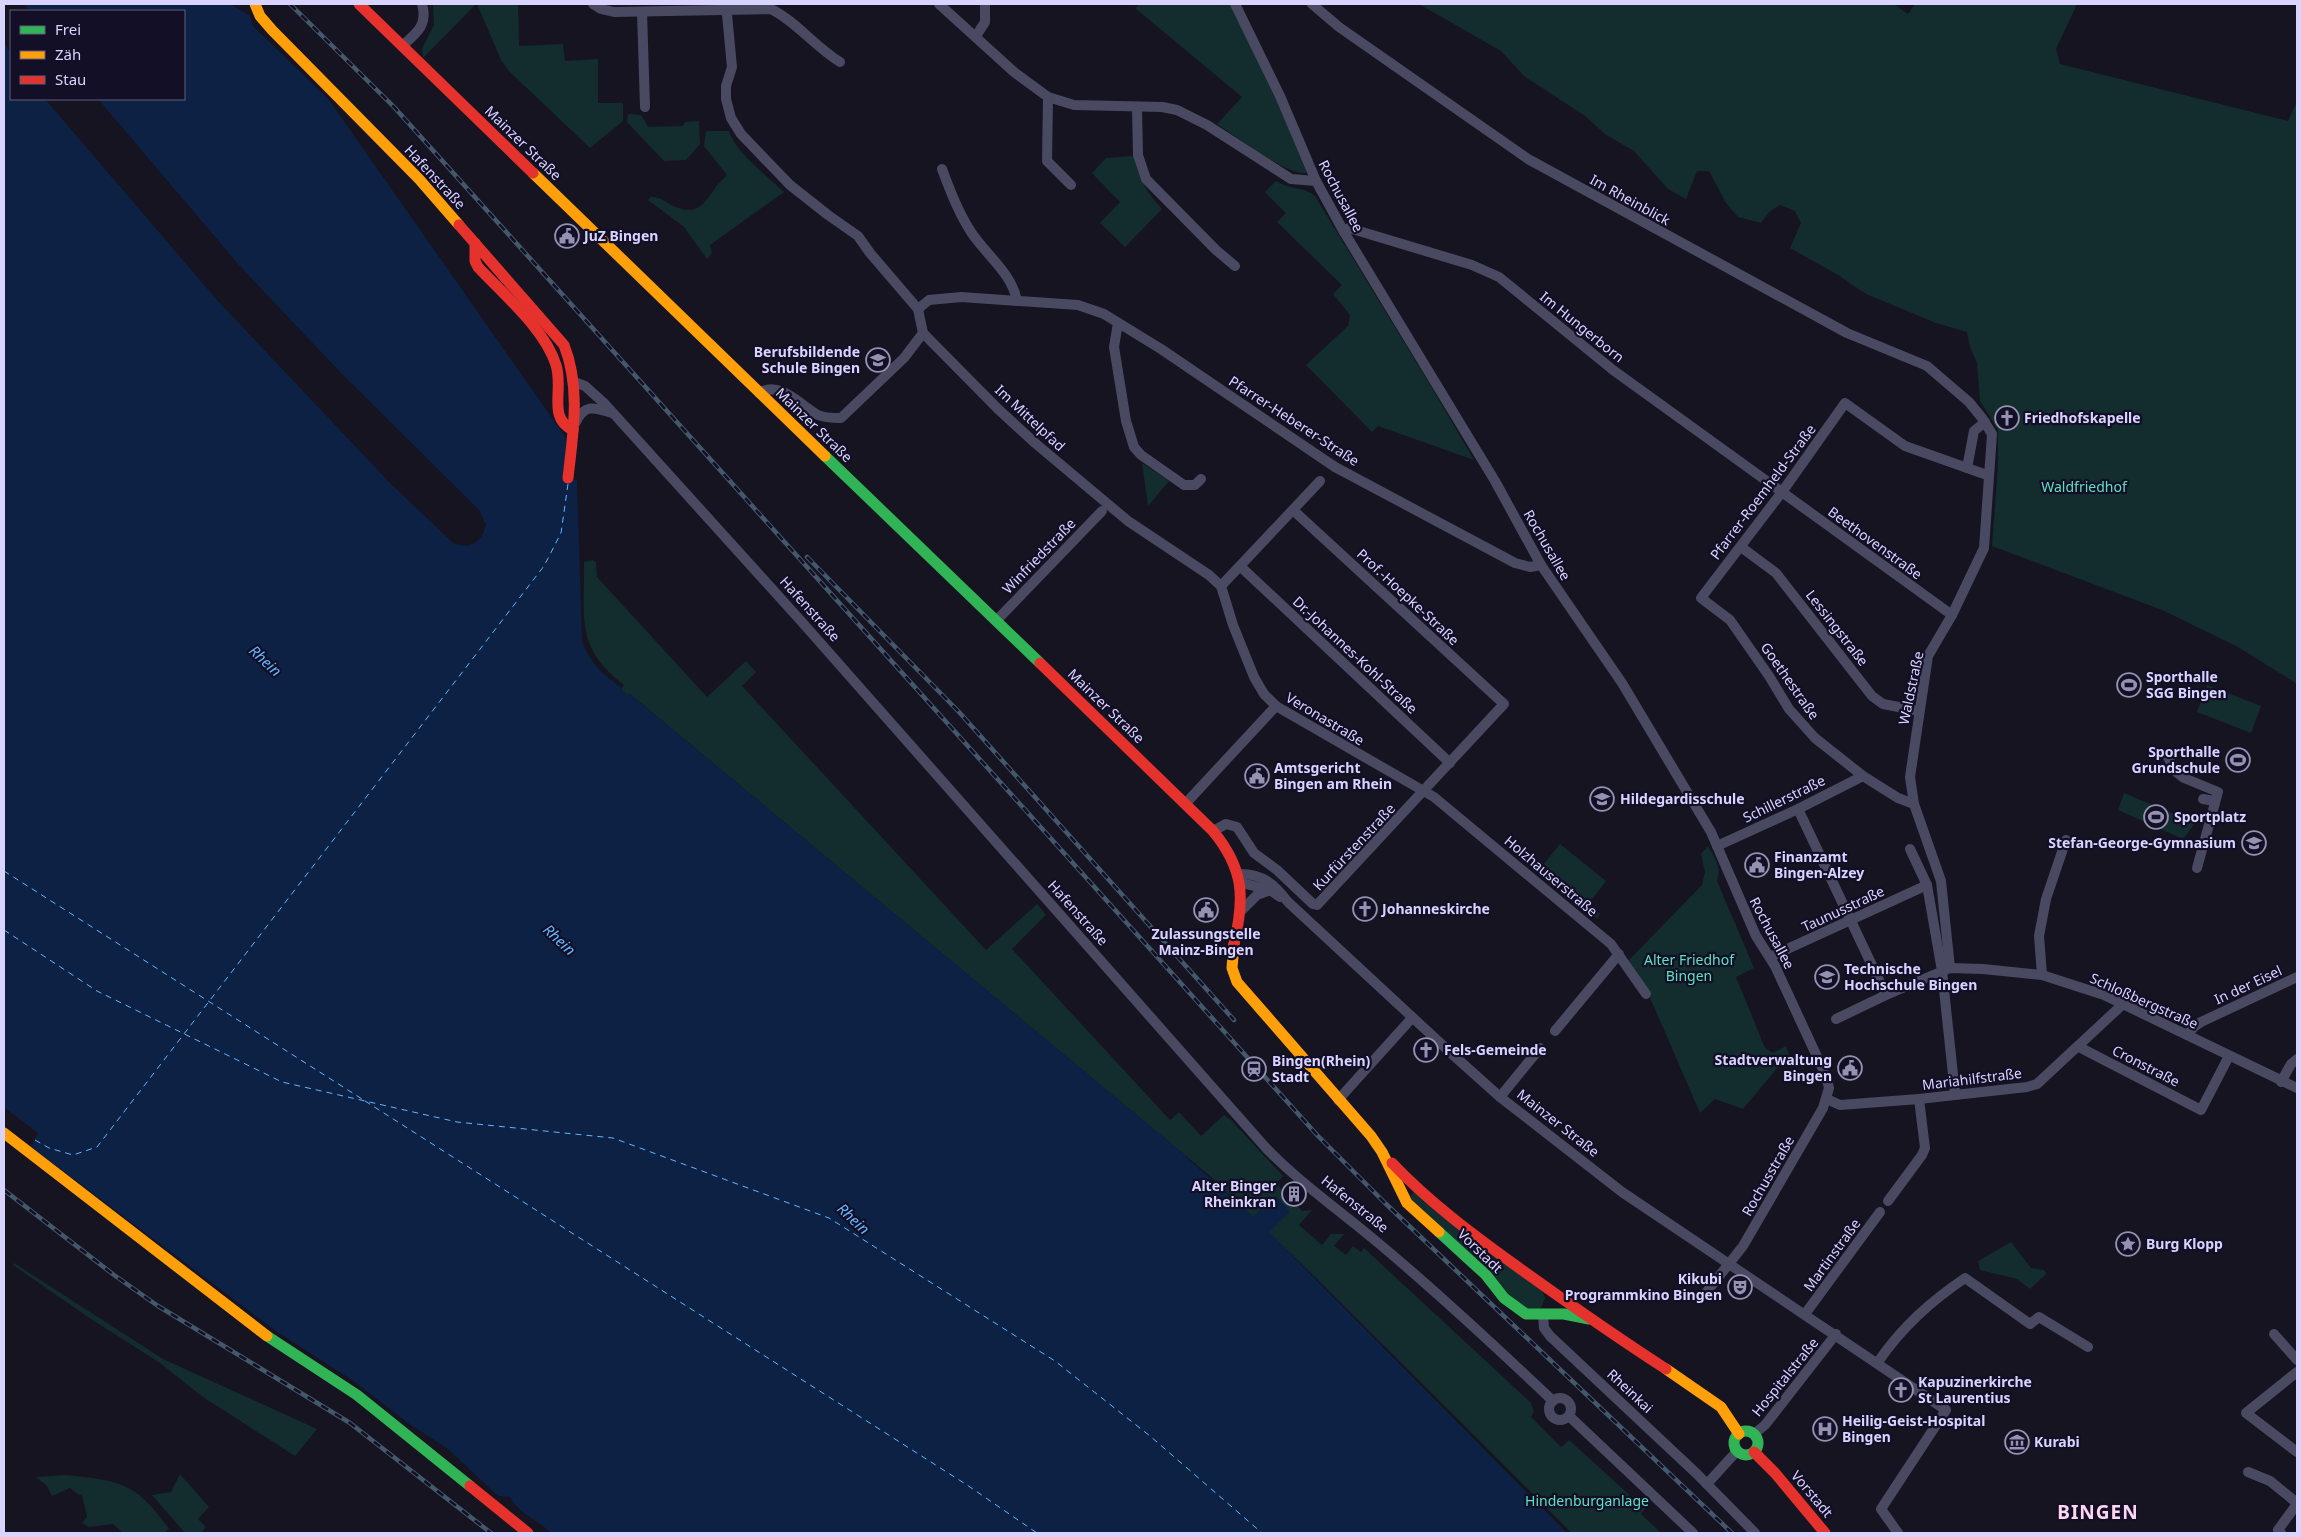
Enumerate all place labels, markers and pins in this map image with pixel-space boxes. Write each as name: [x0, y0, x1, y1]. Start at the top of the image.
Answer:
public building icon: JuZ Bingen: [554, 223, 580, 249]
place label: JuZ Bingen: [582, 226, 658, 245]
place label: Berufsbildende Schule Bingen: [754, 342, 860, 377]
school or university icon: Berufsbildende Schule Bingen: [865, 347, 891, 373]
church icon: Friedhofskapelle: [1994, 405, 2020, 431]
place label: Friedhofskapelle: [2024, 408, 2141, 427]
place label: Sporthalle SGG Bingen: [2146, 667, 2227, 702]
sports icon: Sporthalle SGG Bingen: [2116, 672, 2142, 698]
place label: Sporthalle Grundschule: [2132, 742, 2220, 777]
sports icon: Sporthalle Grundschule: [2225, 747, 2251, 773]
place label: Amtsgericht Bingen am Rhein: [1274, 758, 1392, 793]
public building icon: Amtsgericht Bingen am Rhein: [1244, 763, 1270, 789]
school or university icon: Hildegardisschule: [1589, 786, 1615, 812]
place label: Hildegardisschule: [1620, 789, 1745, 808]
sports icon: Sportplatz: [2143, 804, 2169, 830]
place label: Sportplatz: [2174, 807, 2246, 826]
school or university icon: Stefan-George-Gymnasium: [2241, 830, 2267, 856]
place label: Stefan-George-Gymnasium: [2048, 833, 2236, 852]
place label: Finanzamt Bingen-Alzey: [1774, 847, 1864, 882]
public building icon: Finanzamt Bingen-Alzey: [1744, 852, 1770, 878]
church icon: Johanneskirche: [1352, 896, 1378, 922]
public building icon: Zulassungstelle Mainz-Bingen: [1193, 897, 1219, 923]
place label: Johanneskirche: [1380, 899, 1490, 918]
place label: Zulassungstelle Mainz-Bingen: [1151, 924, 1261, 959]
place label: Technische Hochschule Bingen: [1844, 959, 1977, 994]
school or university icon: Technische Hochschule Bingen: [1814, 964, 1840, 990]
church icon: Fels-Gemeinde: [1413, 1037, 1439, 1063]
place label: Fels-Gemeinde: [1444, 1040, 1547, 1059]
place label: Stadtverwaltung Bingen: [1715, 1050, 1832, 1085]
place label: Bingen(Rhein) Stadt: [1272, 1051, 1371, 1086]
public building icon: Stadtverwaltung Bingen: [1837, 1055, 1863, 1081]
station icon: Bingen(Rhein) Stadt: [1241, 1056, 1267, 1082]
place label: Alter Binger Rheinkran: [1192, 1176, 1277, 1211]
building icon: Alter Binger Rheinkran: [1281, 1181, 1307, 1207]
place icon: Burg Klopp: [2115, 1231, 2141, 1257]
place label: Burg Klopp: [2146, 1234, 2223, 1253]
place label: Kikubi Programmkino Bingen: [1565, 1269, 1722, 1304]
theatre icon: Kikubi Programmkino Bingen: [1727, 1274, 1753, 1300]
place label: Kapuzinerkirche St Laurentius: [1918, 1372, 2032, 1407]
church icon: Kapuzinerkirche St Laurentius: [1888, 1377, 1914, 1403]
place label: Heilig-Geist-Hospital Bingen: [1842, 1411, 1985, 1446]
hospital icon: Heilig-Geist-Hospital Bingen: [1812, 1416, 1838, 1442]
museum icon: Kurabi: [2004, 1429, 2030, 1455]
place label: Kurabi: [2034, 1432, 2080, 1451]

